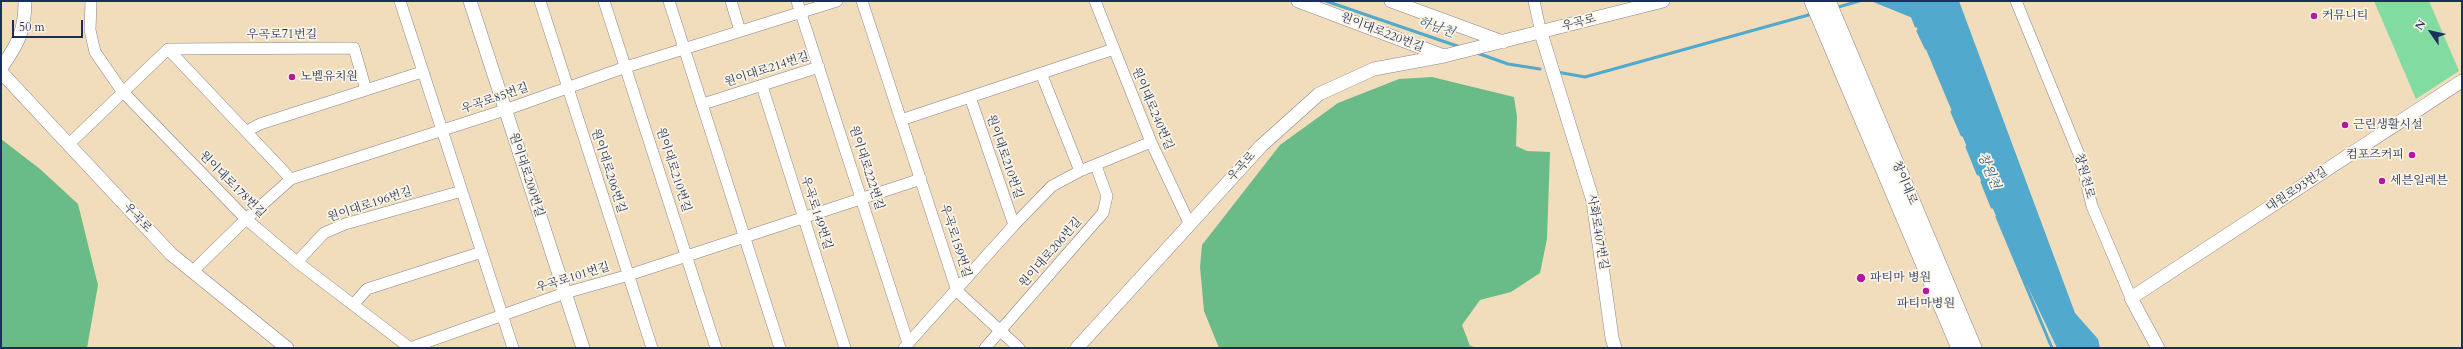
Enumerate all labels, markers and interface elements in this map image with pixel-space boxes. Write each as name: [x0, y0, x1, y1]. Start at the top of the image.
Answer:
place label: 커뮤니티: [2322, 9, 2368, 23]
street label: 원이대로220번길: [1338, 11, 1426, 55]
marker: 커뮤니티: [2309, 11, 2319, 21]
scale bar: [14, 12, 85, 38]
street label: 우곡로: [1560, 12, 1598, 34]
north arrow: [2411, 12, 2451, 52]
water label: 하남천: [1416, 14, 1456, 42]
text: N: [2412, 17, 2430, 33]
text: 50 m: [19, 19, 45, 35]
street label: 우곡로71번길: [247, 28, 317, 42]
street label: 원이대로214번길: [723, 50, 811, 90]
street label: 원이대로240번길: [1128, 66, 1176, 152]
place label: 노벨유치원: [300, 70, 358, 84]
marker: 노벨유치원: [287, 72, 297, 82]
street label: 우곡로85번길: [459, 81, 531, 117]
street label: 원이대로210번길: [983, 113, 1025, 201]
place label: 근린생활시설: [2353, 118, 2423, 132]
marker: 근린생활시설: [2340, 120, 2350, 130]
street label: 원이대로222번길: [846, 124, 886, 212]
street label: 원이대로210번길: [653, 126, 693, 214]
street label: 원이대로206번길: [588, 127, 628, 215]
street label: 원이대로200번길: [506, 131, 546, 219]
place label: 컴포즈커피: [2346, 148, 2404, 162]
street label: 원이대로178번길: [196, 149, 268, 221]
street label: 우곡로: [1225, 149, 1259, 185]
marker: 컴포즈커피: [2407, 150, 2417, 160]
water label: 창원천: [1973, 151, 2003, 191]
street label: 창원천로: [2071, 152, 2097, 200]
street label: 창이대로: [1888, 159, 1920, 207]
street label: 대원로93번길: [2264, 165, 2330, 215]
street label: 우곡로149번길: [797, 174, 835, 252]
place label: 세븐일레븐: [2390, 174, 2448, 188]
marker: 세븐일레븐: [2377, 176, 2387, 186]
street label: 원이대로196번길: [326, 185, 414, 225]
street label: 사화로407번길: [1583, 193, 1611, 271]
street label: 우곡로: [120, 200, 154, 236]
street label: 우곡로159번길: [936, 202, 974, 280]
street label: 원이대로206번길: [1017, 215, 1085, 291]
street label: 우곡로101번길: [534, 260, 612, 296]
place label: 파티마 병원: [1870, 271, 1931, 285]
marker: 파티마 병원: [1855, 272, 1867, 284]
marker: 파티마병원: [1921, 286, 1931, 296]
place label: 파티마병원: [1897, 297, 1955, 311]

